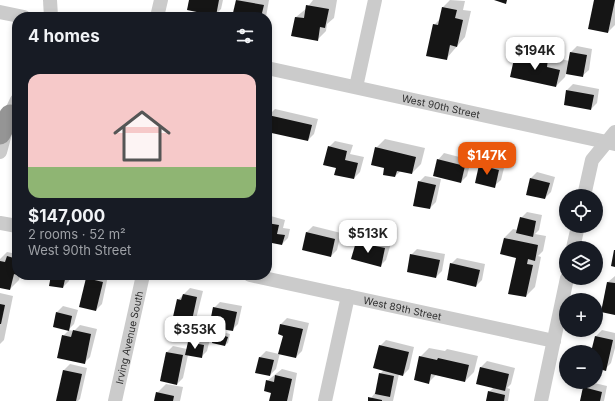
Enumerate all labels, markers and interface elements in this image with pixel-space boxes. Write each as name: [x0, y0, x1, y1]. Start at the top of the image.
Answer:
icon: filters: [234, 25, 256, 47]
text: 4 homes: [28, 26, 100, 46]
pin: $194K: [507, 37, 563, 71]
text: $194K: [515, 42, 555, 58]
street label: West 90th Street: [401, 92, 482, 120]
icon: home: [106, 100, 178, 172]
pin: $147K: [459, 142, 515, 176]
text: $147K: [467, 147, 507, 163]
map controls: [559, 189, 603, 389]
button: locate: [559, 189, 603, 233]
text: $147,000: [28, 206, 105, 226]
pin: $513K: [340, 220, 396, 254]
text: $513K: [348, 225, 388, 241]
text: 2 rooms · 52 m²: [28, 226, 126, 242]
button: layers: [559, 241, 603, 285]
text: West 90th Street: [28, 242, 131, 258]
street label: Irving Avenue South: [113, 290, 145, 385]
button: +: [559, 293, 603, 337]
street label: West 89th Street: [362, 294, 443, 323]
pin: $353K: [167, 316, 223, 350]
text: $353K: [174, 321, 216, 337]
button: −: [559, 345, 603, 389]

